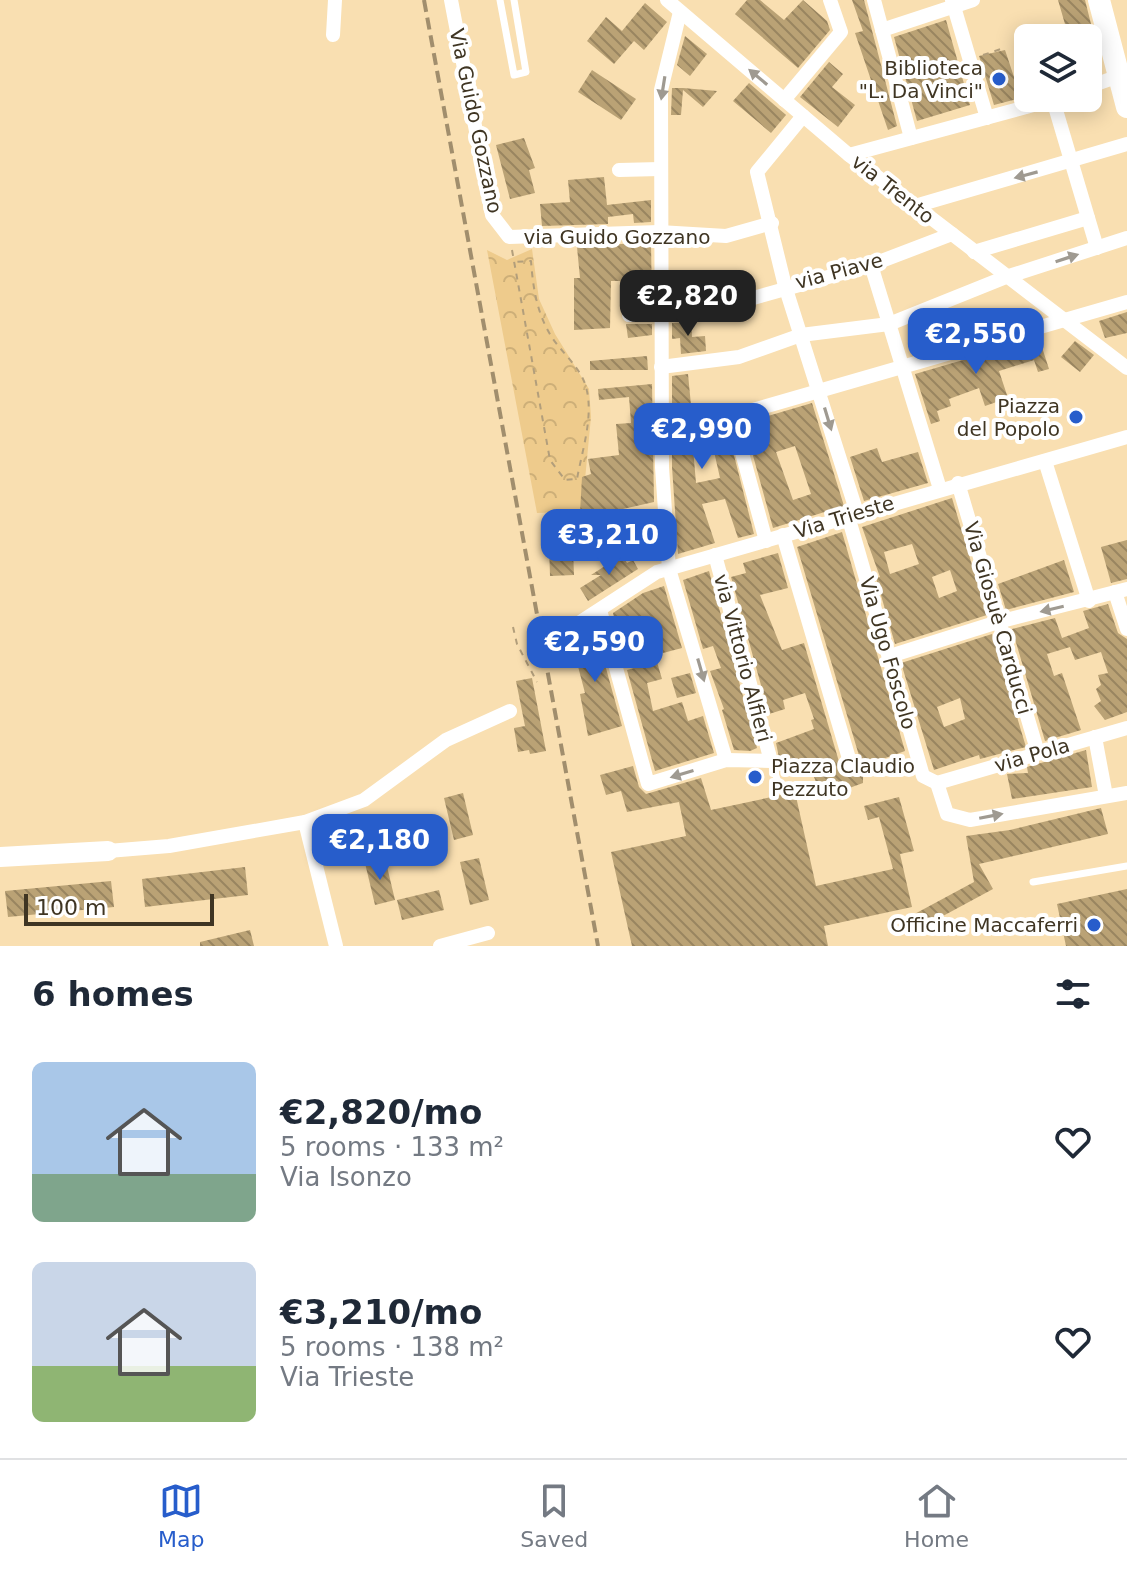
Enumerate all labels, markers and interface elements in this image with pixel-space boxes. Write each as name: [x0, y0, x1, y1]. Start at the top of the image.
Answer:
map controls: [1014, 24, 1102, 112]
button: layers: [1014, 24, 1102, 112]
street label: Via Guido Gozzano: [445, 26, 507, 216]
place label: Biblioteca "L. Da Vinci": [859, 56, 983, 103]
one-way arrow: [748, 69, 768, 86]
marker: Biblioteca "L. Da Vinci": [990, 70, 1008, 88]
one-way arrow: [656, 75, 669, 100]
street label: via Trento: [847, 149, 939, 229]
one-way arrow: [1013, 170, 1038, 182]
street label: via Guido Gozzano: [524, 225, 710, 249]
street label: via Piave: [793, 248, 885, 294]
one-way arrow: [1055, 251, 1079, 263]
pin: €2,820: [623, 270, 753, 338]
text: €2,820: [638, 281, 738, 311]
pin: €2,550: [911, 308, 1041, 376]
text: €2,550: [926, 319, 1026, 349]
place label: Piazza del Popolo: [957, 394, 1060, 441]
pin: €2,990: [637, 403, 767, 471]
one-way arrow: [822, 408, 835, 432]
marker: Piazza del Popolo: [1067, 408, 1085, 426]
text: €2,990: [652, 414, 752, 444]
street label: Via Trieste: [791, 490, 897, 544]
pin: €3,210: [544, 509, 674, 577]
street label: Via Giosuè Carducci: [959, 519, 1037, 717]
text: €3,210: [559, 520, 659, 550]
street label: via Vittorio Alfieri: [709, 571, 777, 745]
street label: Via Ugo Foscolo: [855, 574, 921, 732]
one-way arrow: [1039, 604, 1064, 616]
pin: €2,590: [530, 616, 660, 684]
text: €2,590: [545, 627, 645, 657]
one-way arrow: [695, 658, 708, 682]
street label: via Pola: [991, 733, 1073, 777]
place label: Piazza Claudio Pezzuto: [771, 754, 915, 801]
one-way arrow: [670, 768, 694, 780]
marker: Piazza Claudio Pezzuto: [746, 768, 764, 786]
one-way arrow: [979, 809, 1004, 822]
pin: €2,180: [315, 814, 445, 882]
text: €2,180: [330, 825, 430, 855]
scale bar: [24, 890, 214, 926]
text: 100 m: [36, 895, 106, 920]
place label: Officine Maccaferri: [890, 913, 1078, 937]
marker: Officine Maccaferri: [1085, 916, 1103, 934]
icon: filters: [1051, 972, 1095, 1016]
text: 6 homes: [32, 974, 194, 1014]
text: €2,820/mo: [280, 1092, 482, 1132]
icon: home: [96, 1094, 192, 1190]
icon: heart: [1051, 1120, 1095, 1164]
text: 5 rooms · 133 m²: [280, 1132, 504, 1162]
text: Via Isonzo: [280, 1162, 412, 1192]
text: €3,210/mo: [280, 1292, 482, 1332]
icon: home: [96, 1294, 192, 1390]
icon: heart: [1051, 1320, 1095, 1364]
text: 5 rooms · 138 m²: [280, 1332, 504, 1362]
text: Via Trieste: [280, 1362, 414, 1392]
tab: Map: [158, 1479, 204, 1552]
tab: Saved: [520, 1479, 588, 1552]
tab: Home: [904, 1479, 969, 1552]

